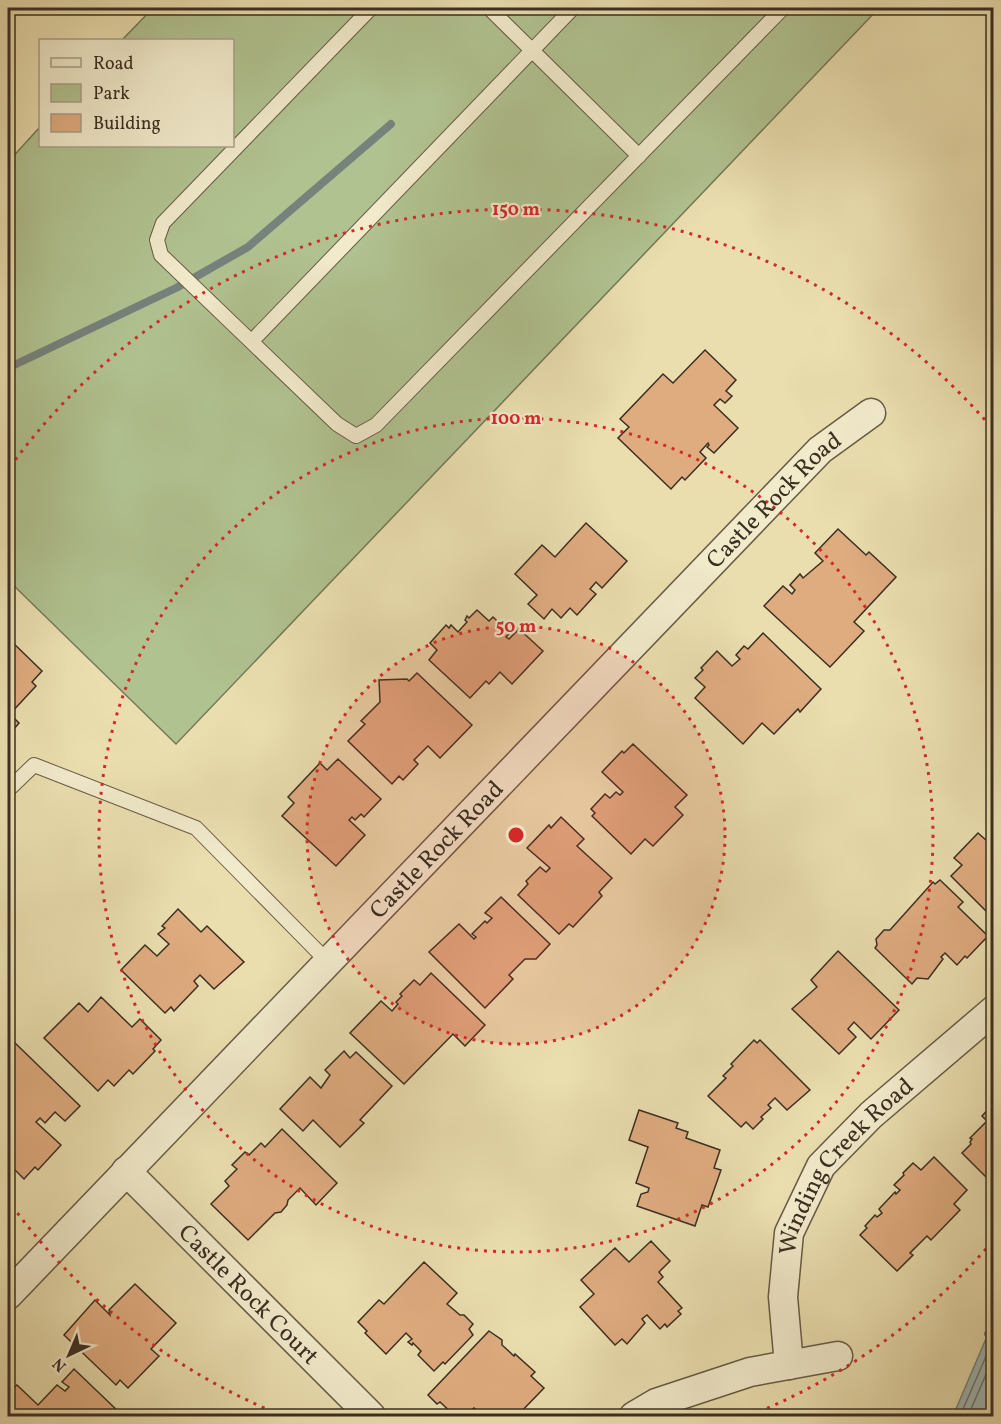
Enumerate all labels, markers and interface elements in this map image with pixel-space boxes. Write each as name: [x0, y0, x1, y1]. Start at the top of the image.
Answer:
legend: [39, 39, 234, 147]
text: Road: [93, 52, 134, 77]
text: Park: [93, 82, 130, 107]
text: Building: [93, 112, 161, 137]
text: 150 m: [492, 198, 540, 223]
text: 100 m: [491, 407, 541, 432]
street label: Castle Rock Road: [700, 425, 849, 577]
text: 50 m: [496, 615, 536, 640]
street label: Castle Rock Road: [363, 774, 513, 928]
centre of rings: [506, 825, 526, 845]
street label: Winding Creek Road: [772, 1071, 922, 1256]
street label: Castle Rock Court: [169, 1217, 326, 1374]
north arrow: [39, 1325, 99, 1385]
text: N: [48, 1352, 72, 1376]

